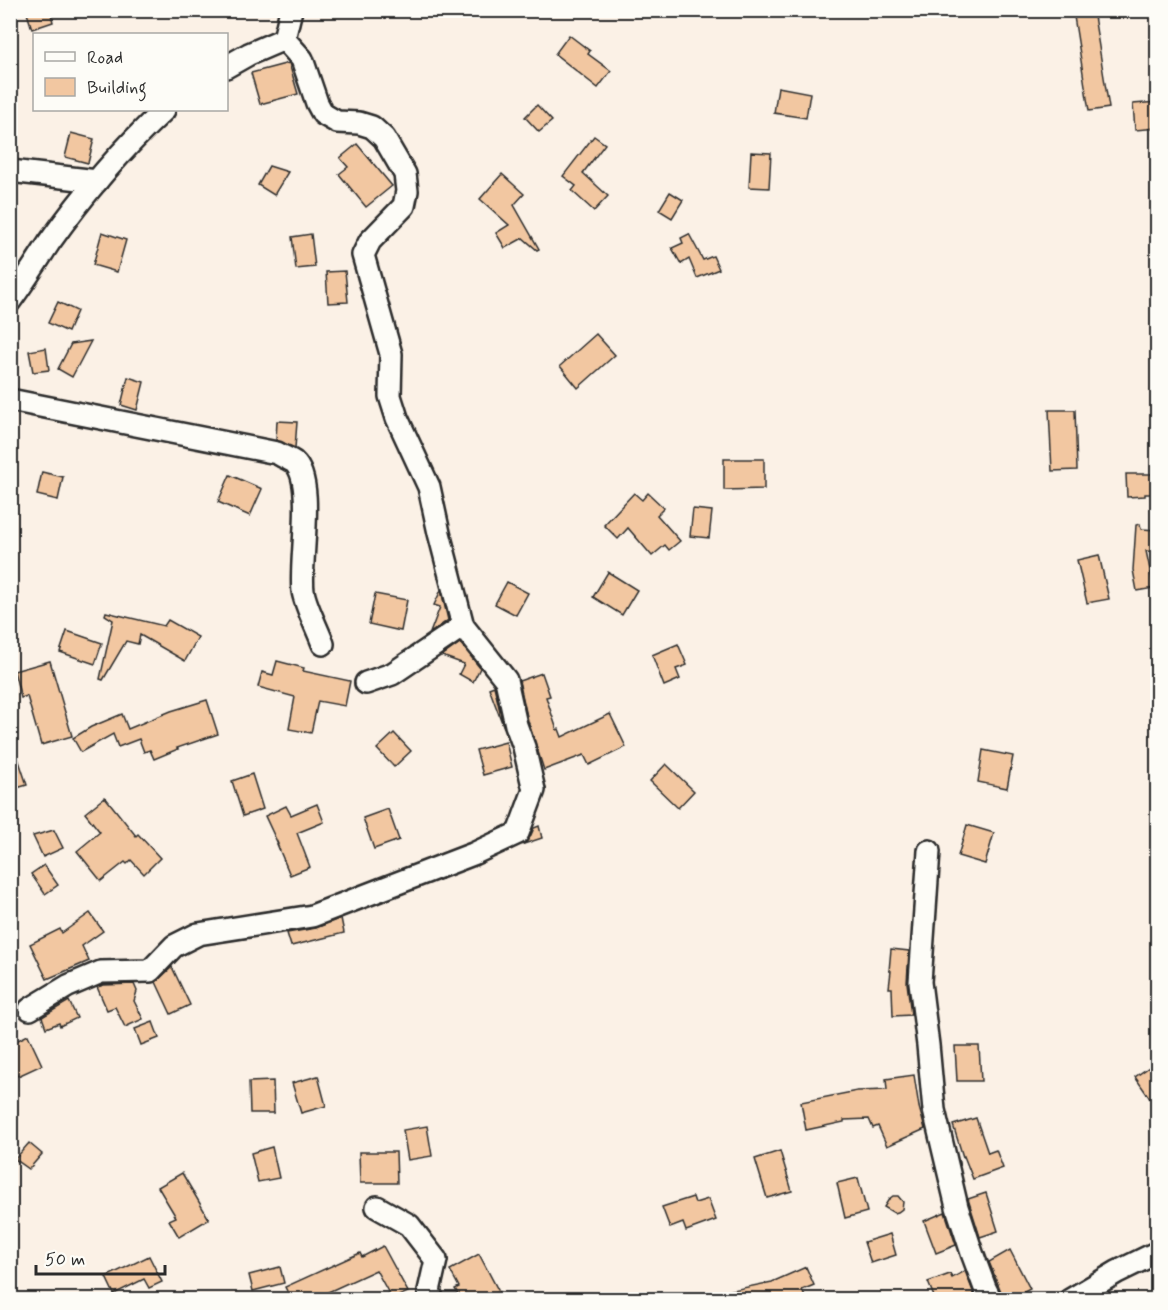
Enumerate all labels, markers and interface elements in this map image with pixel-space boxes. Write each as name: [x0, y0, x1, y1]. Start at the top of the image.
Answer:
legend: [33, 33, 228, 111]
text: Road: [87, 46, 123, 70]
text: Building: [87, 76, 147, 102]
scale bar: [36, 1238, 165, 1276]
text: 50 m: [45, 1248, 85, 1272]

